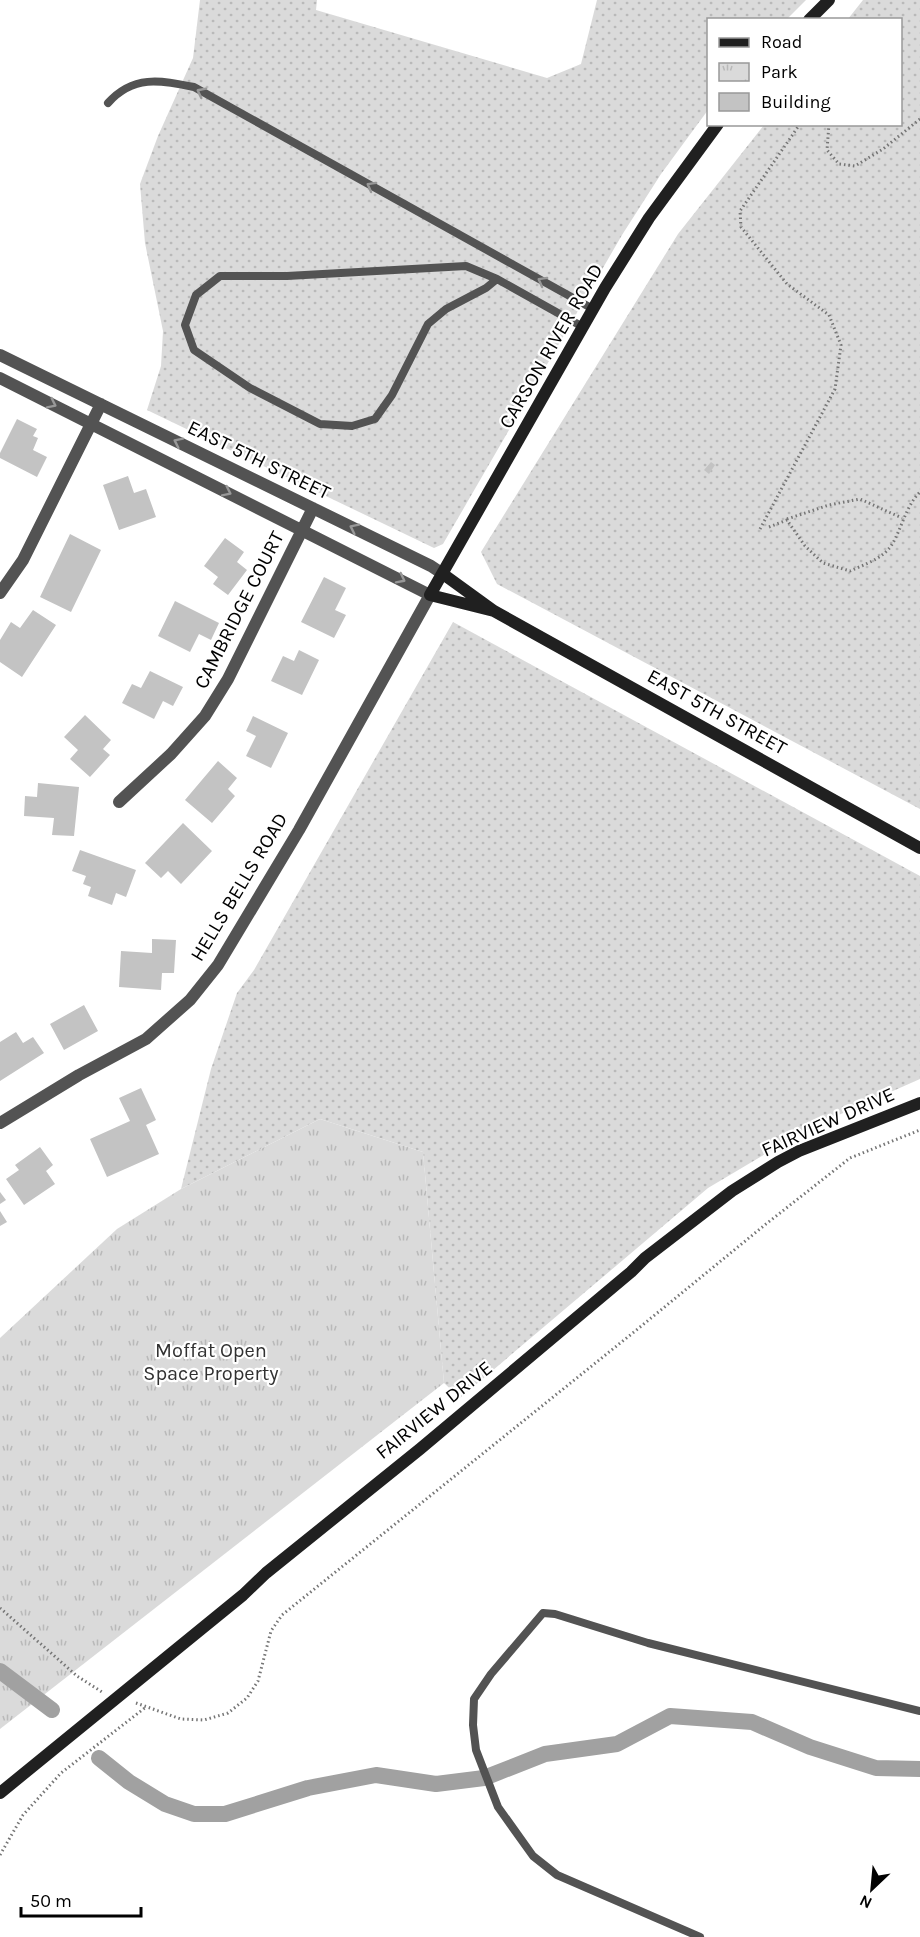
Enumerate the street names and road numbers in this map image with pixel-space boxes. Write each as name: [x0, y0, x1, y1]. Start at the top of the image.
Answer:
street label: CARSON RIVER ROAD: [494, 259, 608, 433]
street label: EAST 5TH STREET: [184, 416, 334, 504]
street label: CAMBRIDGE COURT: [189, 527, 289, 693]
street label: EAST 5TH STREET: [643, 664, 791, 760]
street label: HELLS BELLS ROAD: [186, 809, 292, 965]
street label: FAIRVIEW DRIVE: [758, 1082, 898, 1162]
street label: FAIRVIEW DRIVE: [371, 1356, 497, 1464]

